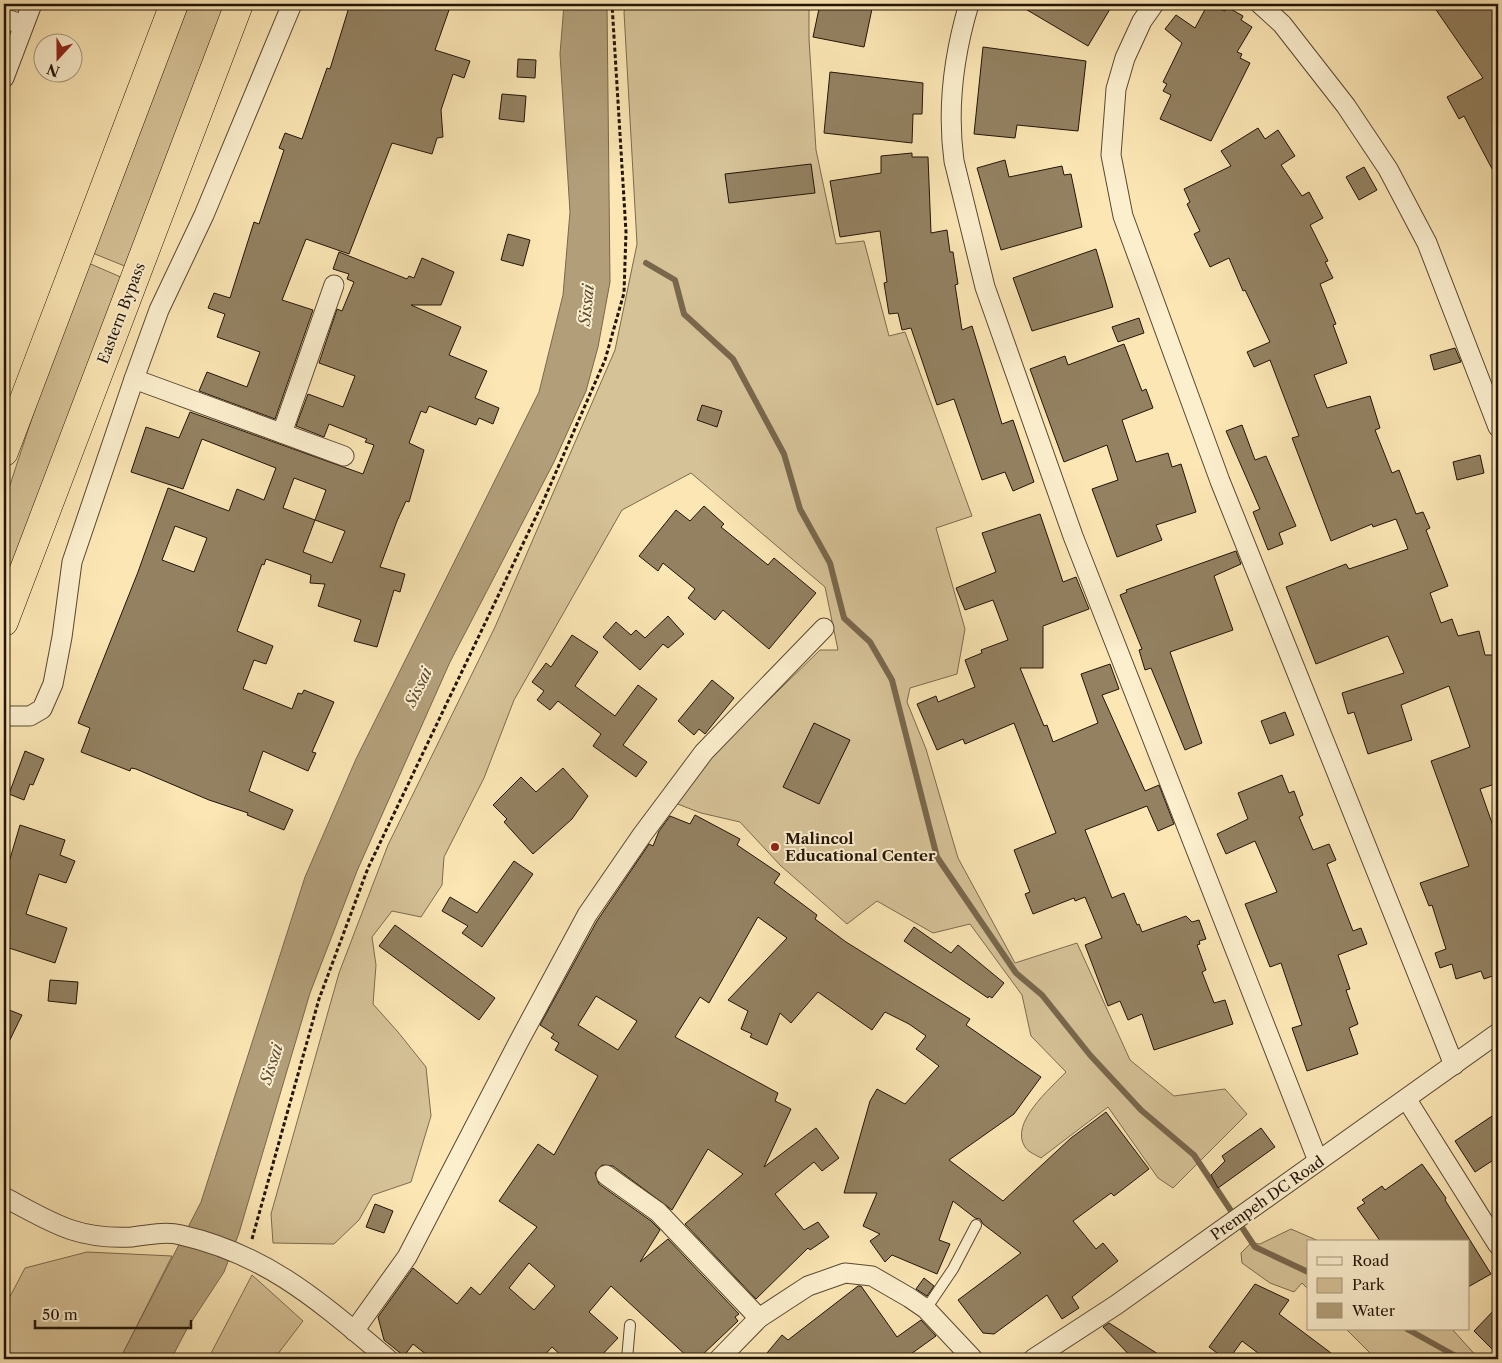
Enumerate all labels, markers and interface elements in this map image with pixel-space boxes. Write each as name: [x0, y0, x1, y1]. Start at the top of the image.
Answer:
north arrow: [32, 32, 82, 82]
text: N: [44, 60, 62, 81]
street label: Eastern Bypass: [93, 260, 149, 366]
water label: Sissai: [574, 282, 598, 328]
water label: Sissai: [399, 663, 437, 711]
place label: Malincol Educational Center: [785, 829, 936, 865]
marker: Malincol Educational Center: [769, 841, 781, 853]
water label: Sissai: [255, 1040, 287, 1088]
street label: Prempeh DC Road: [1207, 1152, 1327, 1244]
legend: [1307, 1240, 1470, 1330]
text: Road: [1352, 1251, 1389, 1270]
text: Park: [1352, 1275, 1386, 1294]
scale bar: [35, 1298, 191, 1330]
text: Water: [1351, 1301, 1396, 1320]
text: 50 m: [42, 1305, 78, 1324]

